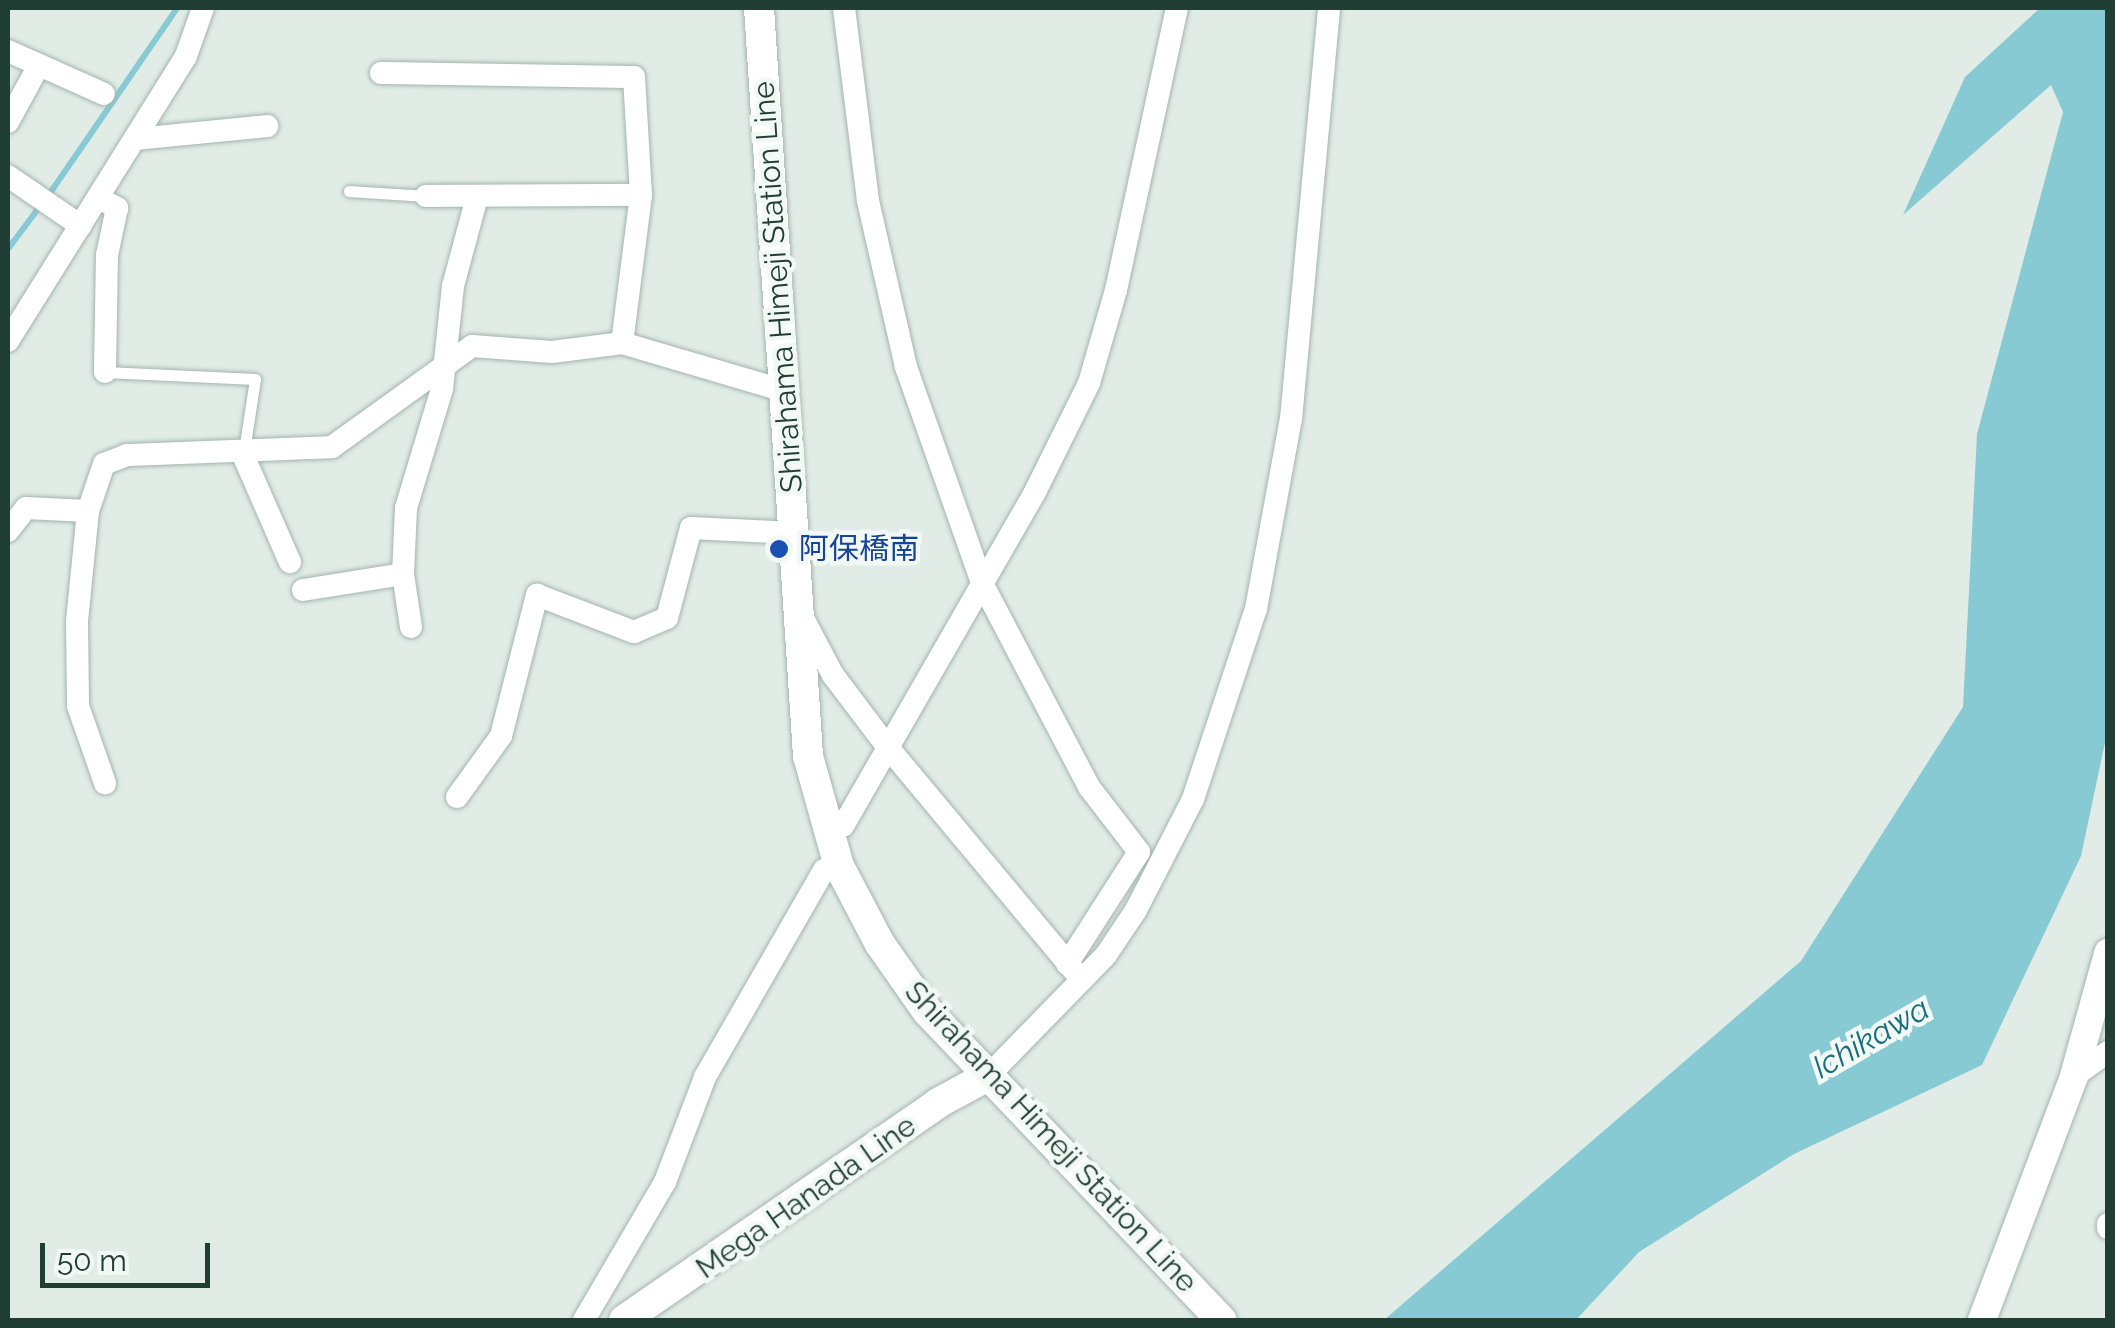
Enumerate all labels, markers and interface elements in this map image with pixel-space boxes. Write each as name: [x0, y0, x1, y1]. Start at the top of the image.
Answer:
street label: Shirahama Himeji Station Line: [746, 80, 810, 494]
place label: 阿保橋南: [799, 531, 919, 567]
marker: 阿保橋南: [768, 538, 790, 560]
street label: Shirahama Himeji Station Line: [897, 974, 1205, 1300]
water label: Ichikawa: [1806, 989, 1936, 1087]
street label: Mega Hanada Line: [689, 1108, 923, 1286]
scale bar: [45, 1223, 215, 1285]
text: 50 m: [57, 1243, 127, 1278]

